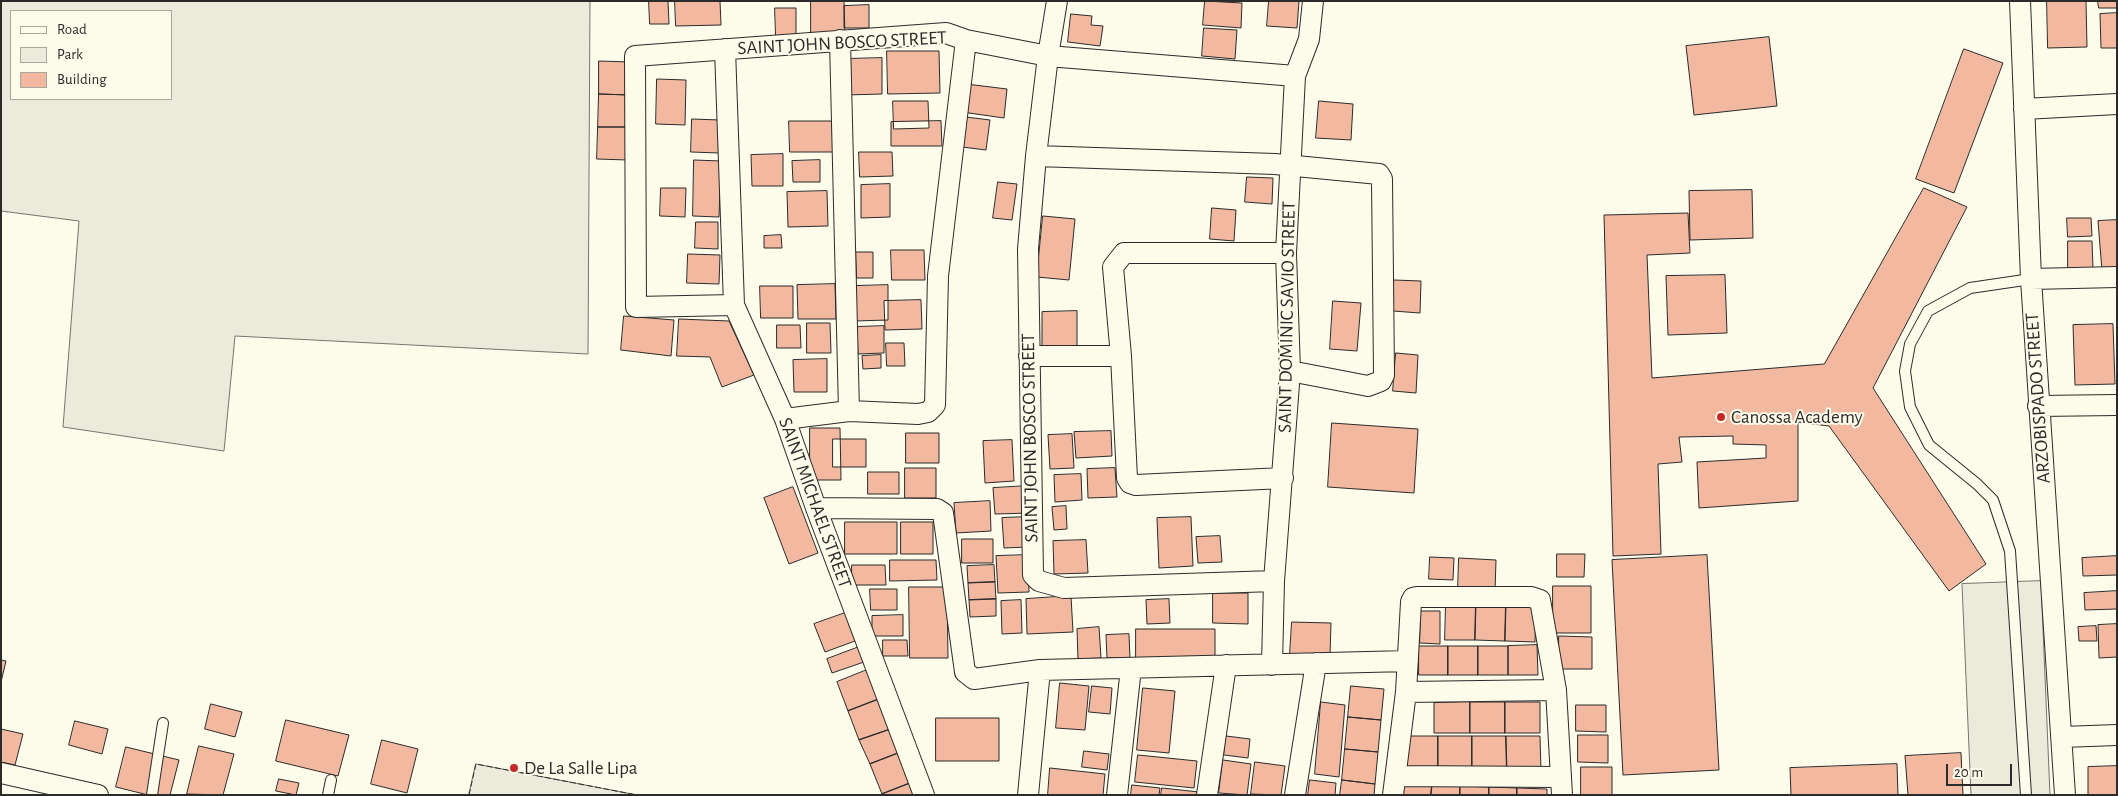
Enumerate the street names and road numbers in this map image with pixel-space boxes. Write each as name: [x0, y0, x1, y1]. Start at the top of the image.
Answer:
street label: SAINT JOHN BOSCO STREET: [737, 26, 947, 60]
street label: SAINT DOMINIC SAVIO STREET: [1274, 201, 1300, 433]
street label: ARZOBISPADO STREET: [2021, 312, 2055, 484]
street label: SAINT JOHN BOSCO STREET: [1017, 333, 1043, 543]
street label: SAINT MICHAEL STREET: [773, 414, 857, 592]

